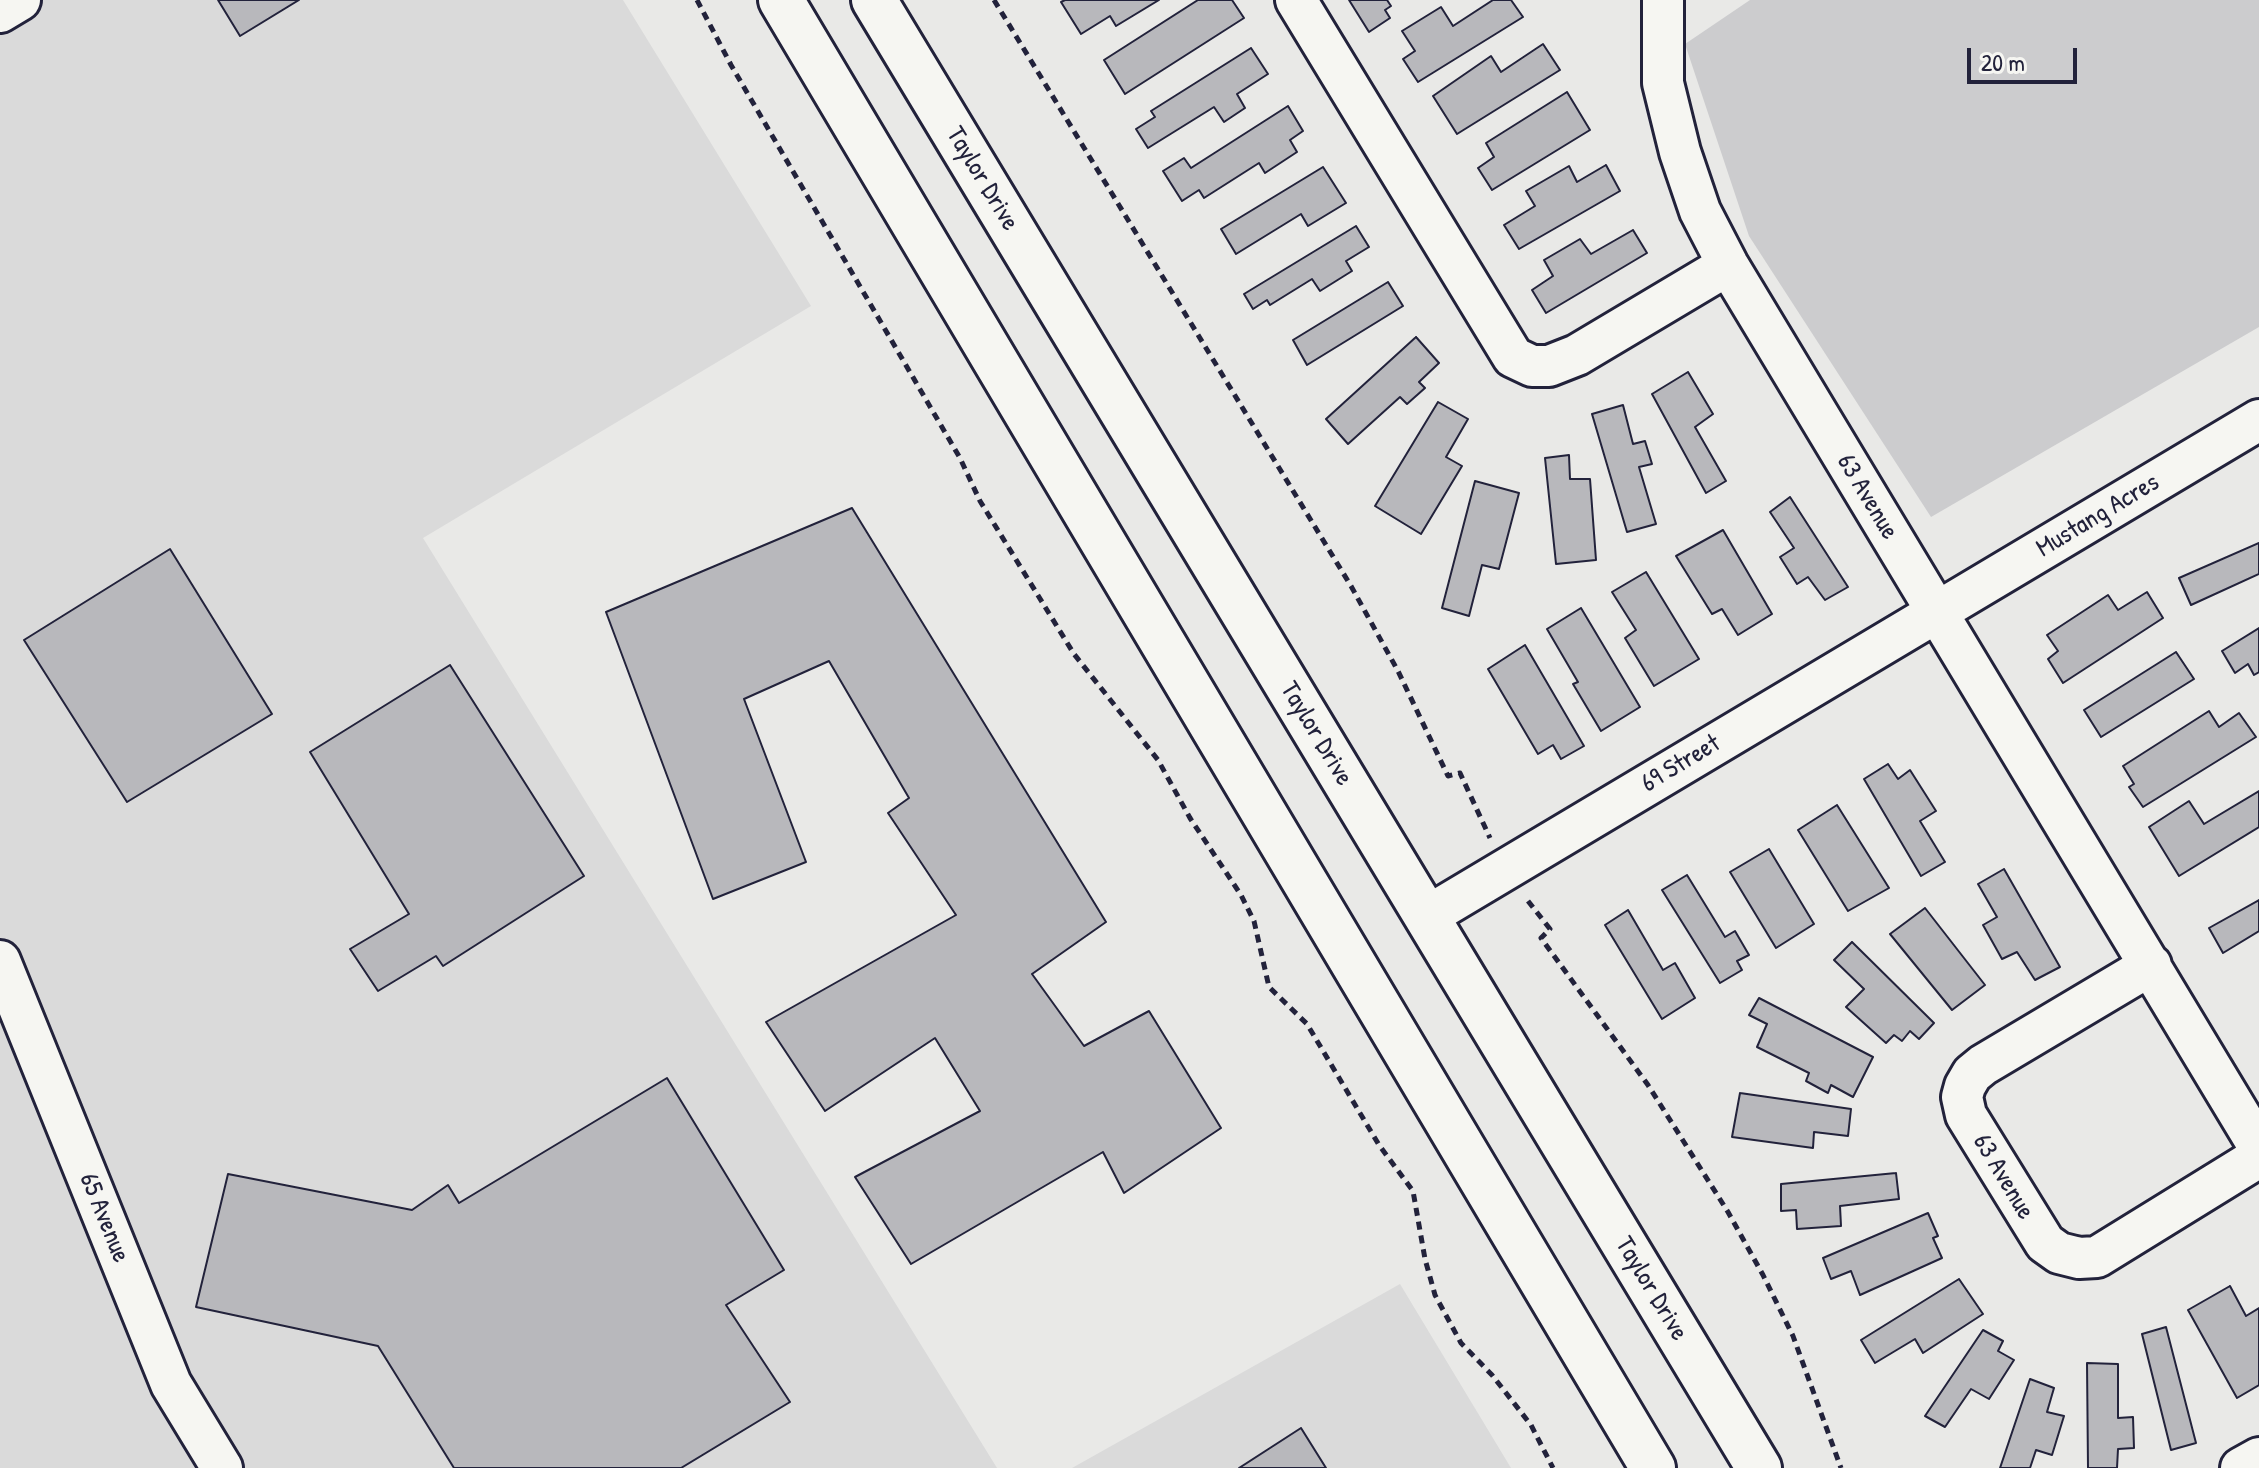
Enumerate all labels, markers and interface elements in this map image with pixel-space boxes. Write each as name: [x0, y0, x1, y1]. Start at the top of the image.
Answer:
scale bar: [1971, 32, 2081, 82]
text: 20 m: [1981, 46, 2025, 78]
street label: Taylor Drive: [939, 121, 1025, 237]
street label: 63 Avenue: [1829, 449, 1905, 545]
street label: Mustang Acres: [2031, 467, 2165, 565]
street label: Taylor Drive: [1273, 676, 1359, 792]
street label: 69 Street: [1636, 728, 1726, 800]
street label: 63 Avenue: [1965, 1129, 2041, 1225]
street label: 65 Avenue: [72, 1169, 136, 1267]
street label: Taylor Drive: [1608, 1231, 1694, 1347]

